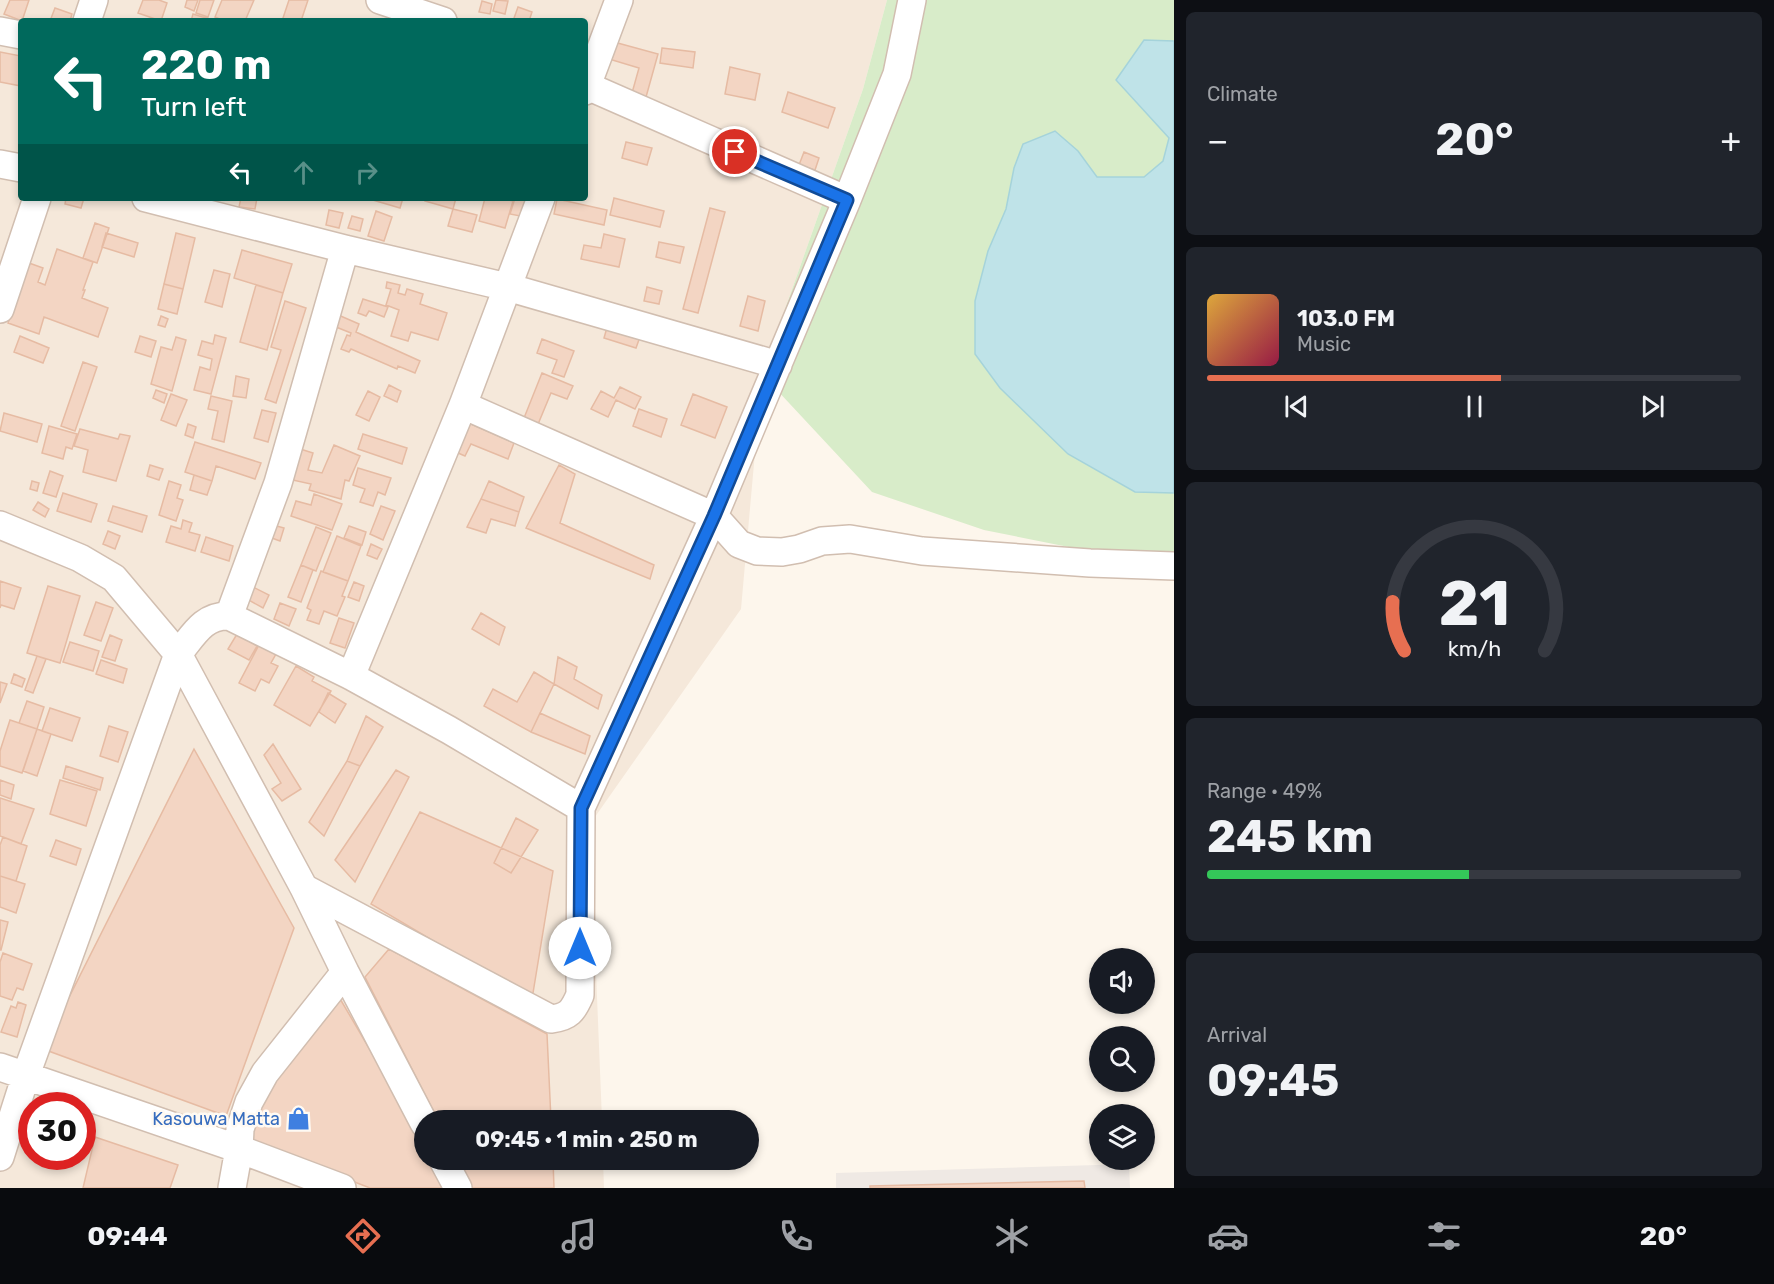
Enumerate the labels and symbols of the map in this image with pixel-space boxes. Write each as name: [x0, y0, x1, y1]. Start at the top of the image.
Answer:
pin: [709, 126, 760, 177]
position arrow: [548, 916, 612, 980]
speed limit sign: 30: [18, 1092, 96, 1170]
shop icon: Kasouwa Matta: [285, 1106, 311, 1132]
place label: Kasouwa Matta: [152, 1108, 280, 1130]

